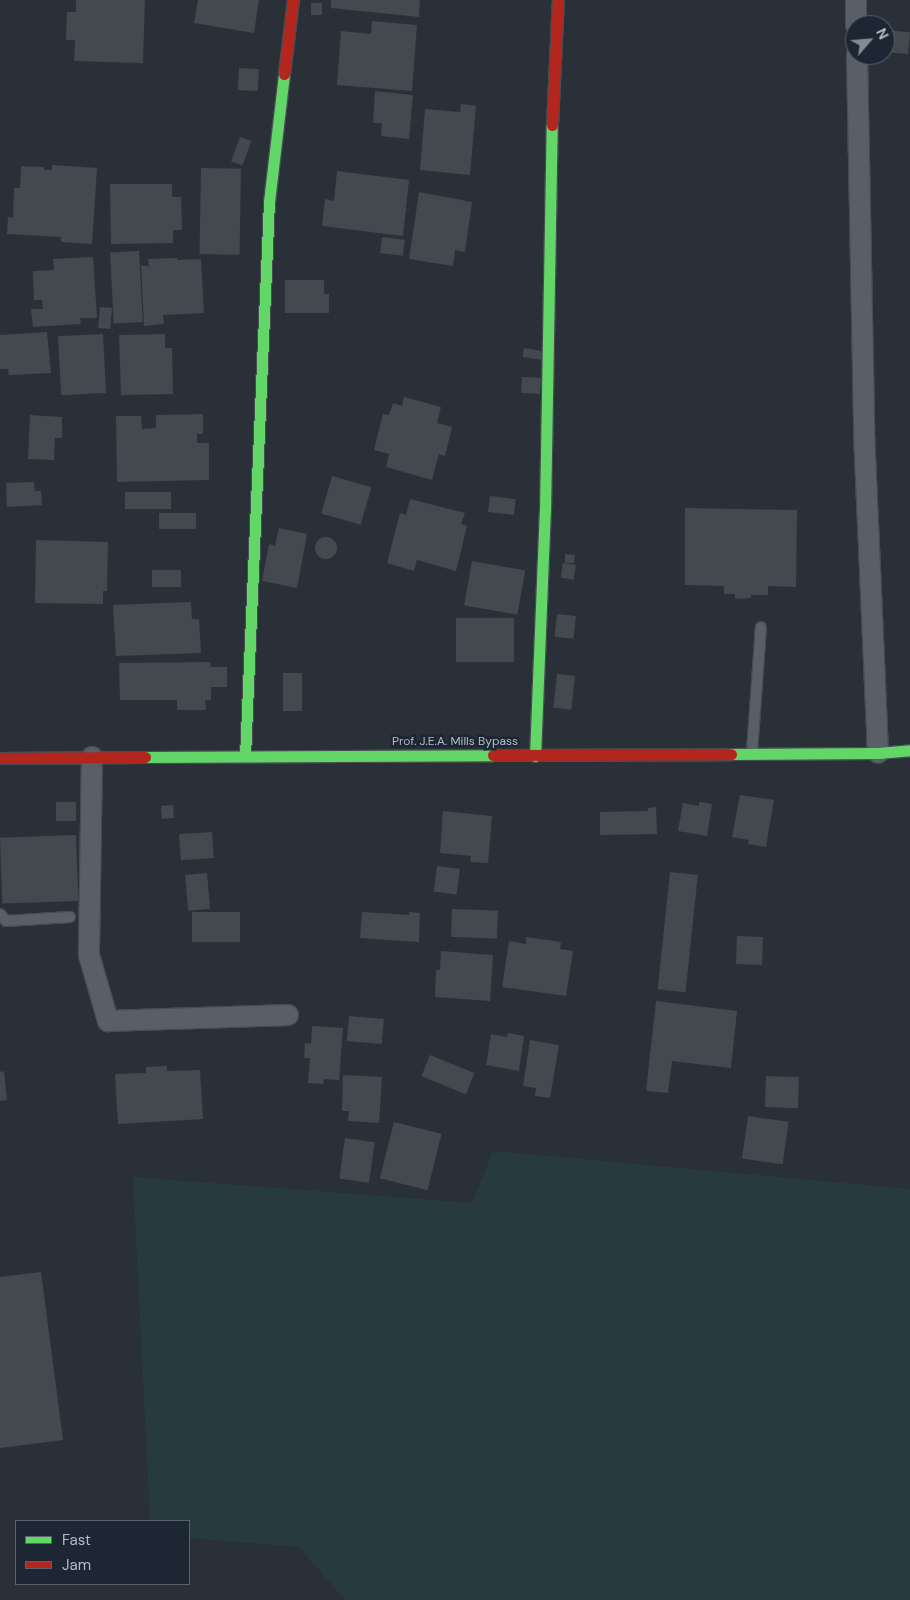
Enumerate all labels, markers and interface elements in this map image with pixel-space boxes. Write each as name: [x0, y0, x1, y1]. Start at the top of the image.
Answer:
north arrow: [845, 15, 895, 65]
text: N: [872, 25, 893, 42]
street label: Prof. J.E.A. Mills Bypass: [392, 735, 518, 749]
legend: [15, 1520, 190, 1585]
text: Fast: [62, 1530, 91, 1550]
text: Jam: [62, 1555, 91, 1575]

